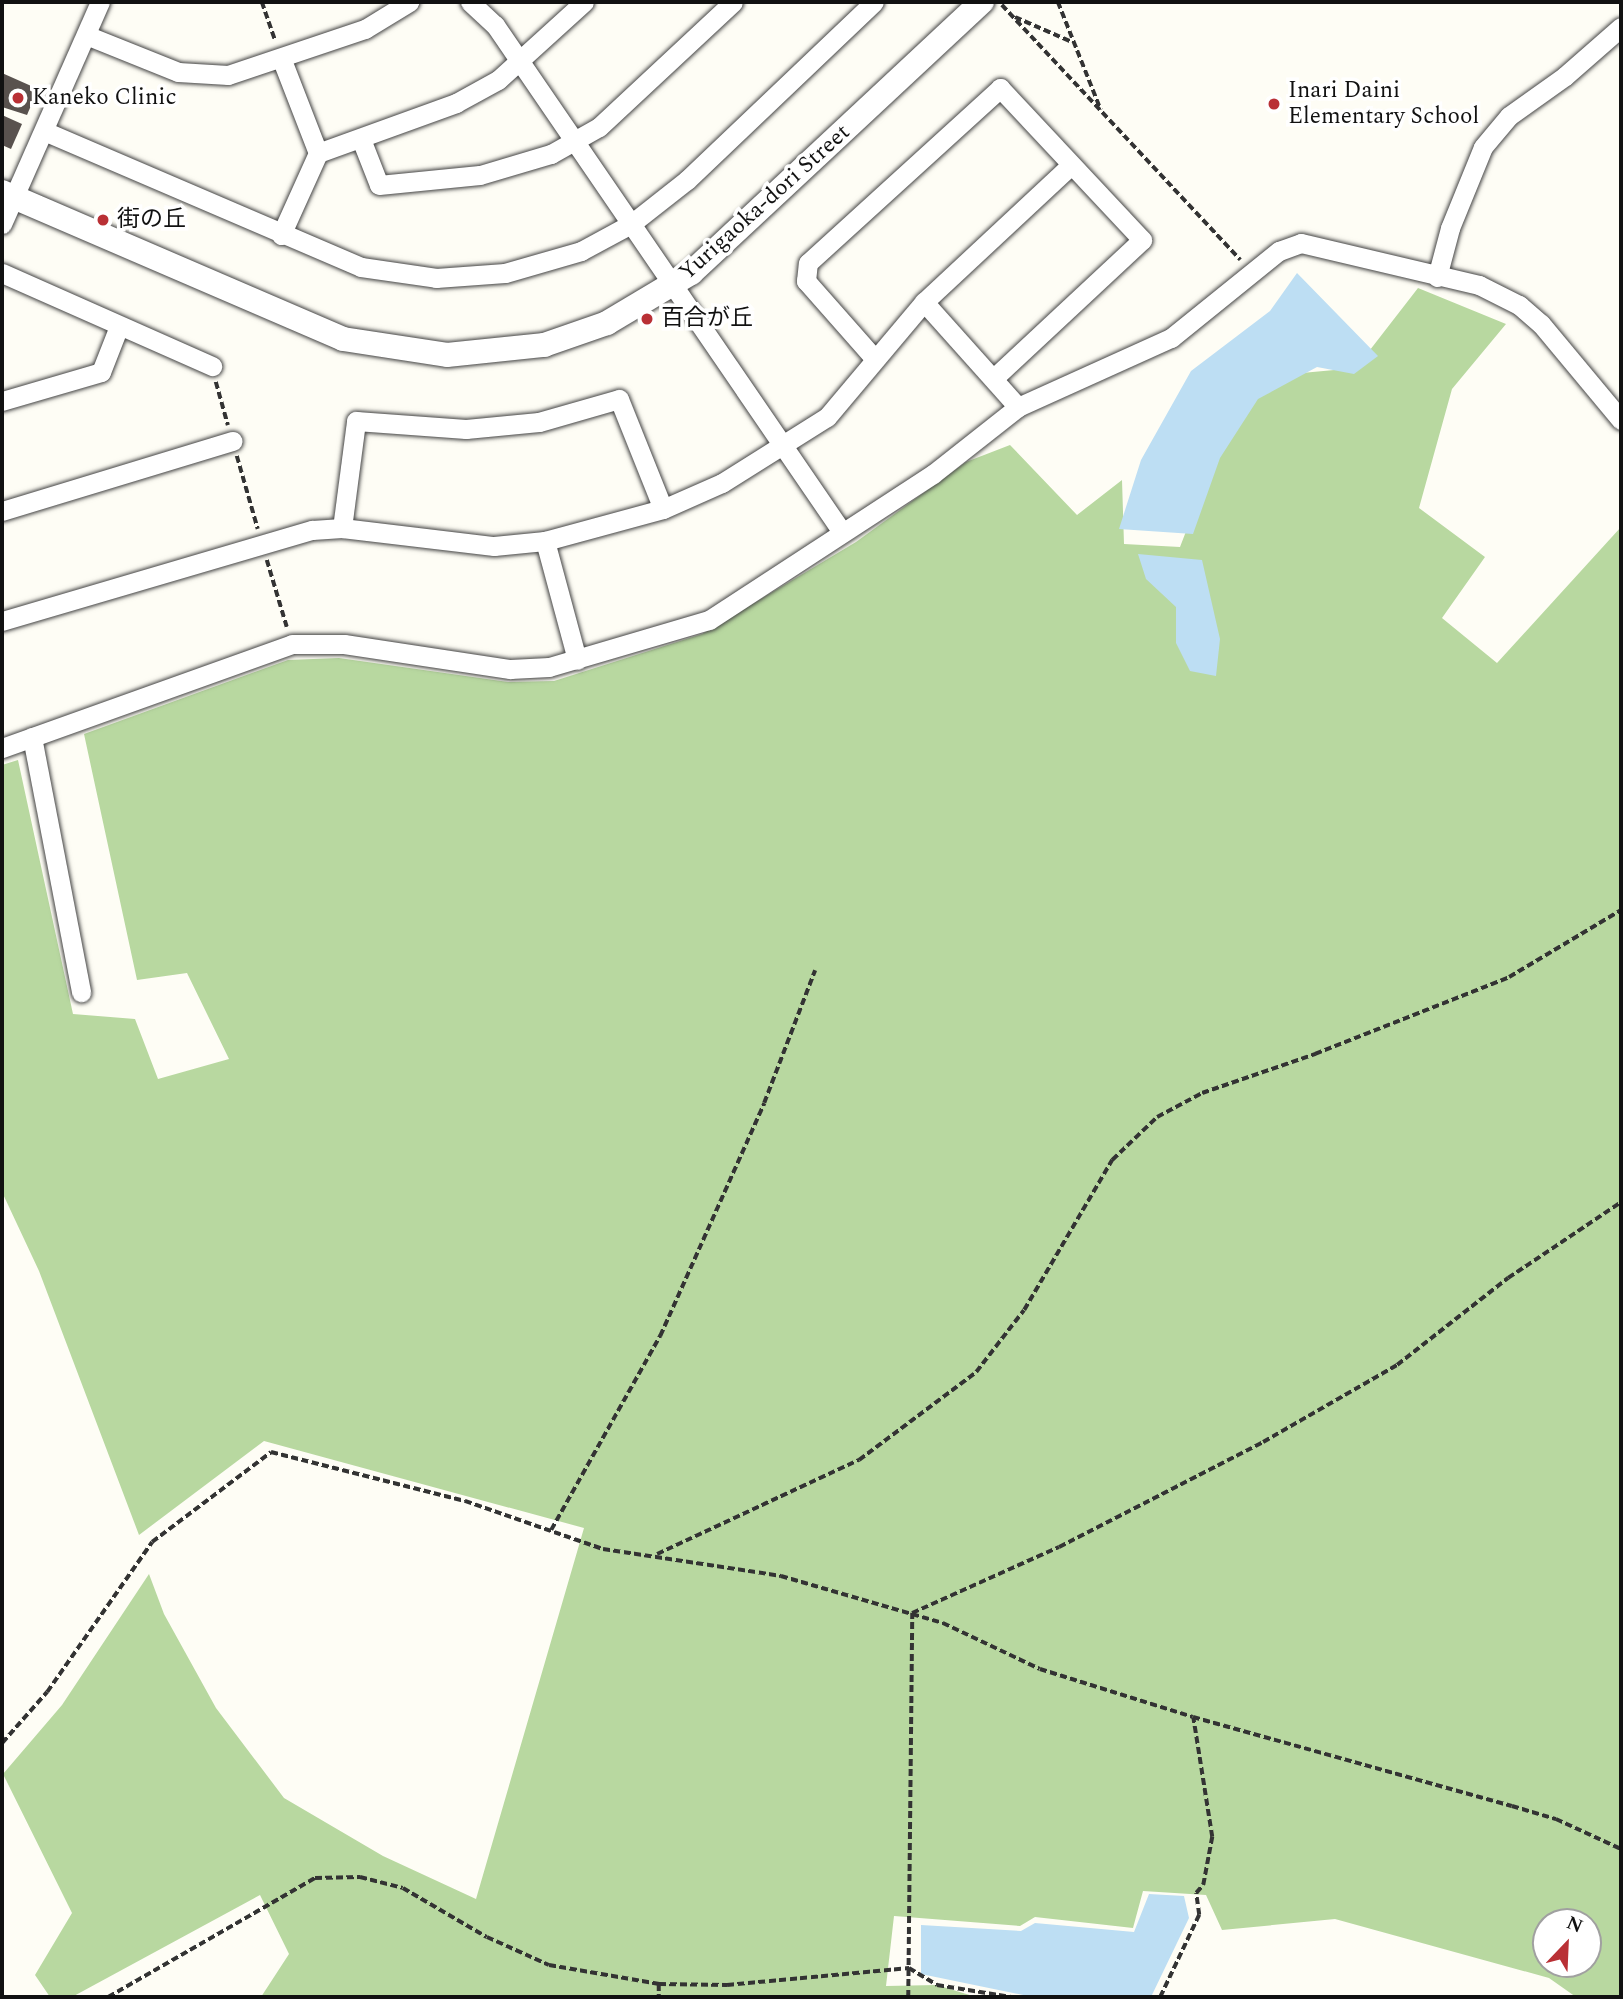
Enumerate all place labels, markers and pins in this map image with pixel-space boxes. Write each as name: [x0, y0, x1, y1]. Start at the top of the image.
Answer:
place label: Inari Daini Elementary School: [1288, 77, 1479, 131]
place label: Kaneko Clinic: [32, 84, 177, 112]
marker: Kaneko Clinic: [10, 90, 26, 106]
marker: Inari Daini Elementary School: [1266, 96, 1282, 112]
place label: 街の丘: [117, 206, 186, 234]
marker: 街の丘: [95, 212, 111, 228]
place label: 百合が丘: [661, 305, 753, 333]
marker: 百合が丘: [639, 311, 655, 327]

